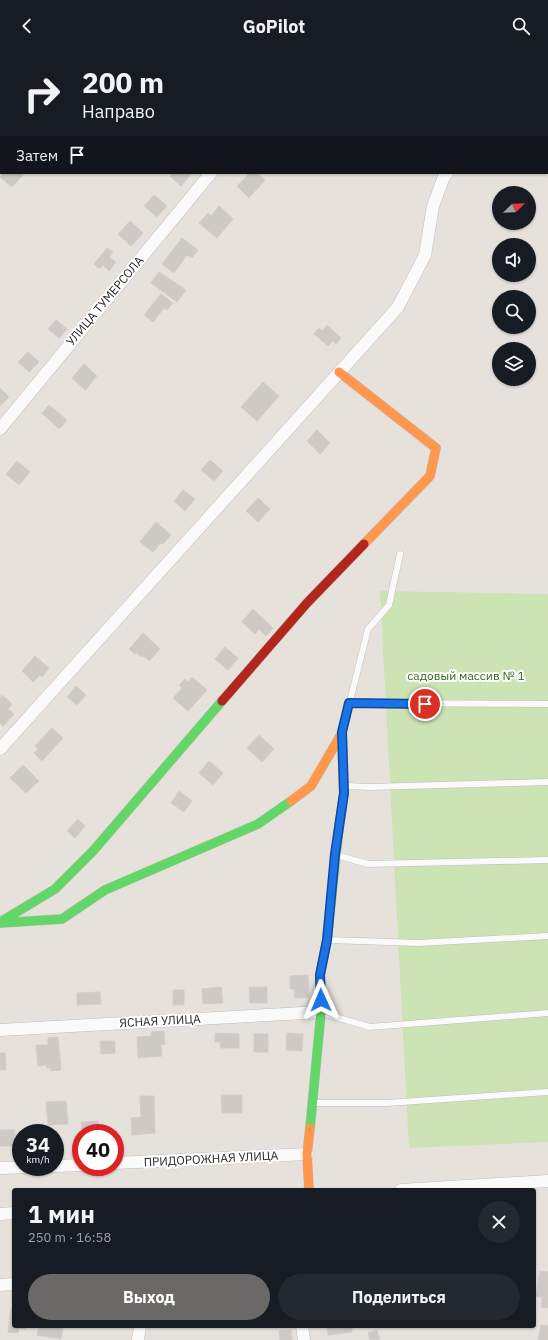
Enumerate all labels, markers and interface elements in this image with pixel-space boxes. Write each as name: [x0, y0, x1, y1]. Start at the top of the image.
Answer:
icon: back: [16, 15, 38, 37]
text: GoPilot: [243, 15, 305, 38]
icon: search: [510, 15, 532, 37]
text: 200 m: [82, 64, 164, 101]
icon: right: [16, 68, 68, 120]
text: Направо: [82, 100, 155, 123]
icon: arrive: [66, 144, 88, 166]
text: Затем: [16, 146, 58, 165]
north arrow: [492, 186, 536, 230]
map controls: [492, 186, 536, 386]
button: sound: [492, 238, 536, 282]
street label: УЛИЦА ТУМЕРСОЛА: [63, 253, 147, 348]
button: search: [492, 290, 536, 334]
button: layers: [492, 342, 536, 386]
park label: садовый массив № 1: [407, 668, 525, 683]
pin: [408, 687, 442, 721]
icon: arrive: [414, 693, 436, 715]
position arrow: [300, 979, 342, 1021]
street label: ЯСНАЯ УЛИЦА: [119, 1011, 201, 1030]
speed limit sign: 40: [72, 1124, 124, 1176]
text: 34: [26, 1131, 50, 1158]
street label: ПРИДОРОЖНАЯ УЛИЦА: [143, 1147, 279, 1170]
text: km/h: [26, 1153, 50, 1166]
text: 1 мин: [28, 1198, 95, 1230]
button: close: [478, 1201, 520, 1243]
text: 250 m · 16:58: [28, 1229, 111, 1246]
button: Выход: [28, 1274, 270, 1320]
button: Поделиться: [278, 1274, 520, 1320]

